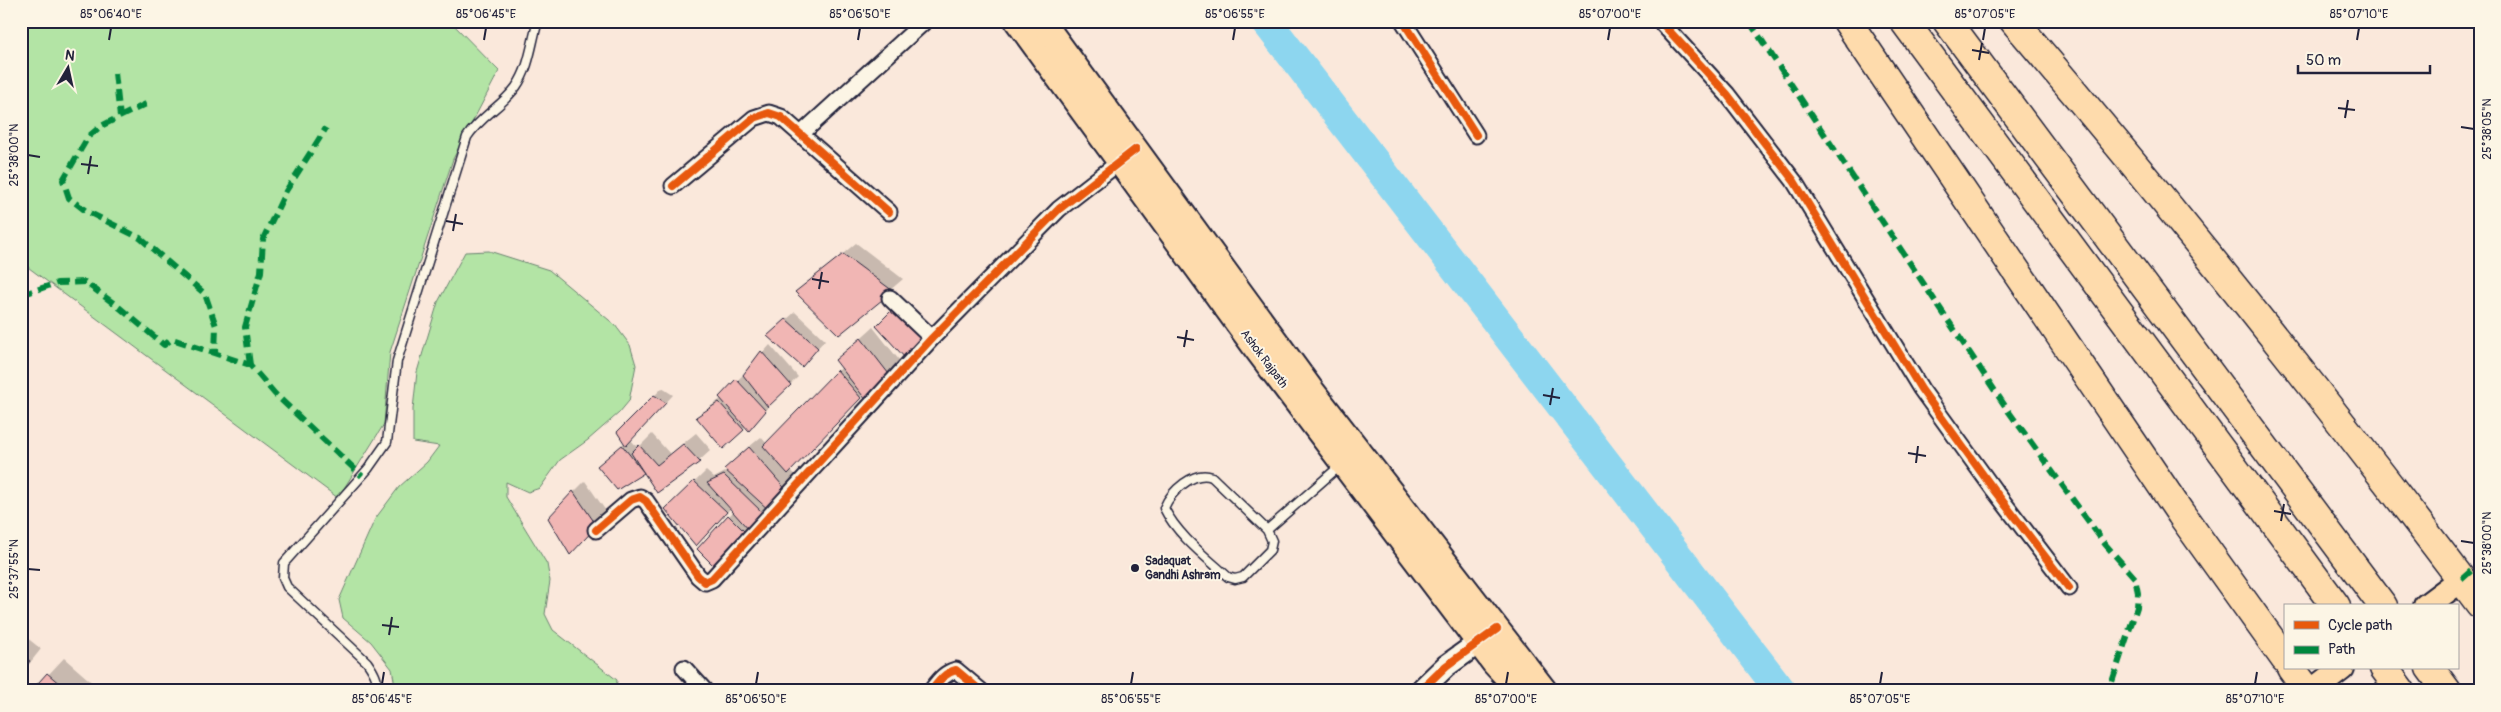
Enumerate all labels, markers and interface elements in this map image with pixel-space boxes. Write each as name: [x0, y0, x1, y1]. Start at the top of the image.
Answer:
text: 85°06'40"E: [80, 7, 142, 22]
text: 85°06'45"E: [456, 7, 516, 22]
text: 85°06'50"E: [829, 7, 891, 22]
text: 85°06'55"E: [1205, 7, 1265, 22]
text: 85°07'00"E: [1579, 7, 1641, 22]
text: 85°07'05"E: [1955, 7, 2015, 22]
text: 85°07'10"E: [2330, 7, 2388, 22]
north arrow: [42, 42, 92, 92]
scale bar: [2298, 42, 2431, 74]
text: N: [64, 47, 76, 65]
text: 50 m: [2306, 51, 2341, 70]
text: 25°38'05"N: [2480, 98, 2495, 160]
text: 25°38'00"N: [7, 124, 22, 186]
street label: Ashok Rajpath: [1237, 327, 1291, 392]
text: 25°38'00"N: [2480, 512, 2495, 574]
text: 25°37'55"N: [7, 539, 22, 599]
place label: Sadaquat Gandhi Ashram: [1145, 554, 1221, 583]
marker: Sadaquat Gandhi Ashram: [1129, 562, 1141, 574]
legend: [2284, 604, 2458, 670]
text: Cycle path: [2328, 616, 2392, 635]
text: Path: [2328, 640, 2355, 659]
text: 85°06'45"E: [352, 692, 412, 707]
text: 85°06'50"E: [725, 692, 787, 707]
text: 85°06'55"E: [1101, 692, 1161, 707]
text: 85°07'00"E: [1475, 692, 1537, 707]
text: 85°07'05"E: [1850, 692, 1910, 707]
text: 85°07'10"E: [2226, 692, 2284, 707]

